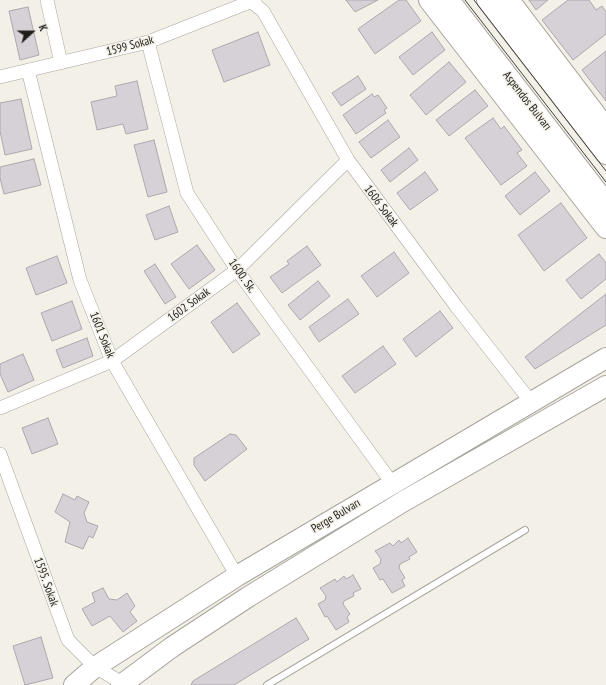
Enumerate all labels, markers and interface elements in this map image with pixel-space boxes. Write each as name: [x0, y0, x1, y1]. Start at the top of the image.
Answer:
north arrow: [12, 12, 52, 52]
text: K: [36, 23, 51, 33]
street label: 1599 Sokak: [105, 33, 155, 59]
street label: Aspendos Bulvarı: [499, 69, 555, 133]
street label: 1606 Sokak: [361, 182, 401, 230]
street label: 1600. Sk.: [225, 256, 259, 296]
street label: 1602 Sokak: [165, 285, 213, 325]
street label: 1601 Sokak: [86, 310, 118, 360]
street label: Perge Bulvarı: [309, 496, 363, 536]
street label: 1595. Sokak: [31, 556, 61, 608]

